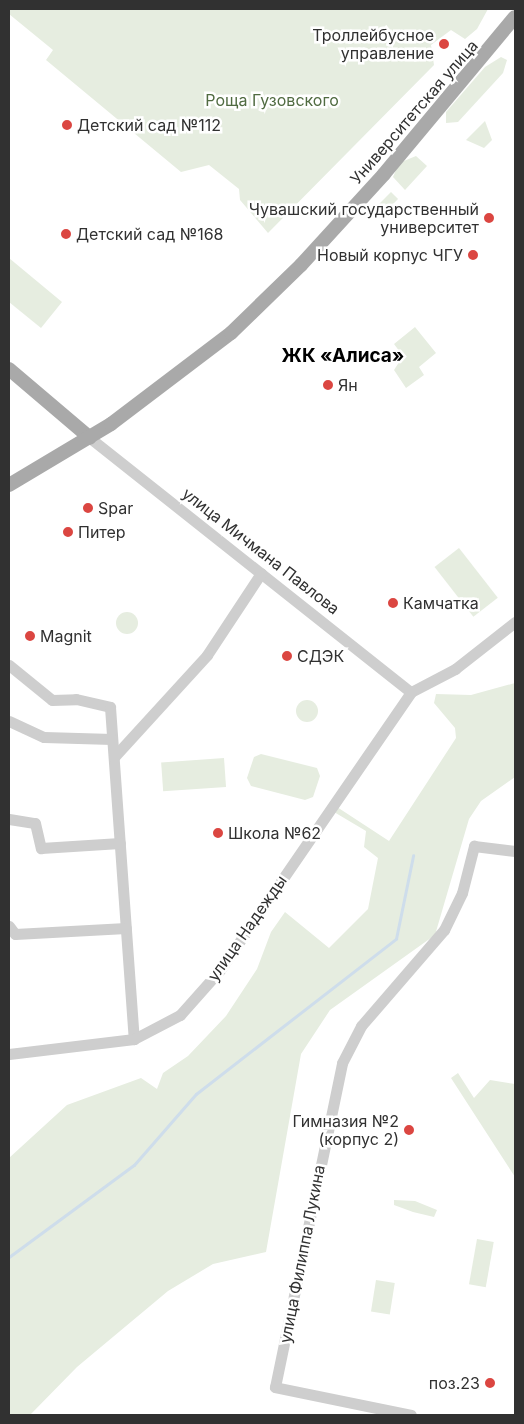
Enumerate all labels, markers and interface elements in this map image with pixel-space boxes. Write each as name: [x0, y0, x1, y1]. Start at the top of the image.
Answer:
place label: Троллейбусное управление: [312, 25, 434, 63]
street label: Университетская улица: [346, 36, 482, 188]
marker: Троллейбусное управление: [438, 38, 450, 50]
park label: Роща Гузовского: [205, 90, 339, 110]
place label: Детский сад №112: [77, 115, 221, 135]
marker: Детский сад №112: [61, 119, 73, 131]
place label: Чувашский государственный университет: [249, 199, 479, 237]
marker: Чувашский государственный университет: [483, 212, 495, 224]
place label: Детский сад №168: [76, 224, 223, 244]
marker: Детский сад №168: [60, 228, 72, 240]
place label: Новый корпус ЧГУ: [317, 245, 463, 265]
marker: Новый корпус ЧГУ: [467, 249, 479, 261]
district label: ЖК «Алиса»: [282, 345, 404, 367]
place label: Ян: [338, 375, 358, 395]
marker: Ян: [322, 379, 334, 391]
street label: улица Мичмана Павлова: [179, 484, 343, 618]
place label: Spar: [98, 498, 133, 518]
marker: Spar: [82, 502, 94, 514]
place label: Питер: [78, 522, 126, 542]
marker: Питер: [62, 526, 74, 538]
place label: Камчатка: [403, 593, 479, 613]
marker: Камчатка: [387, 597, 399, 609]
place label: Magnit: [40, 626, 92, 646]
marker: Magnit: [24, 630, 36, 642]
place label: СДЭК: [297, 646, 344, 666]
marker: СДЭК: [281, 650, 293, 662]
place label: Школа №62: [228, 823, 321, 843]
marker: Школа №62: [212, 827, 224, 839]
street label: улица Надежды: [203, 871, 291, 985]
place label: Гимназия №2 (корпус 2): [292, 1111, 399, 1149]
marker: Гимназия №2 (корпус 2): [403, 1124, 415, 1136]
street label: улица Филиппа Лукина: [275, 1163, 329, 1345]
place label: поз.23: [429, 1373, 480, 1393]
marker: поз.23: [484, 1377, 496, 1389]

